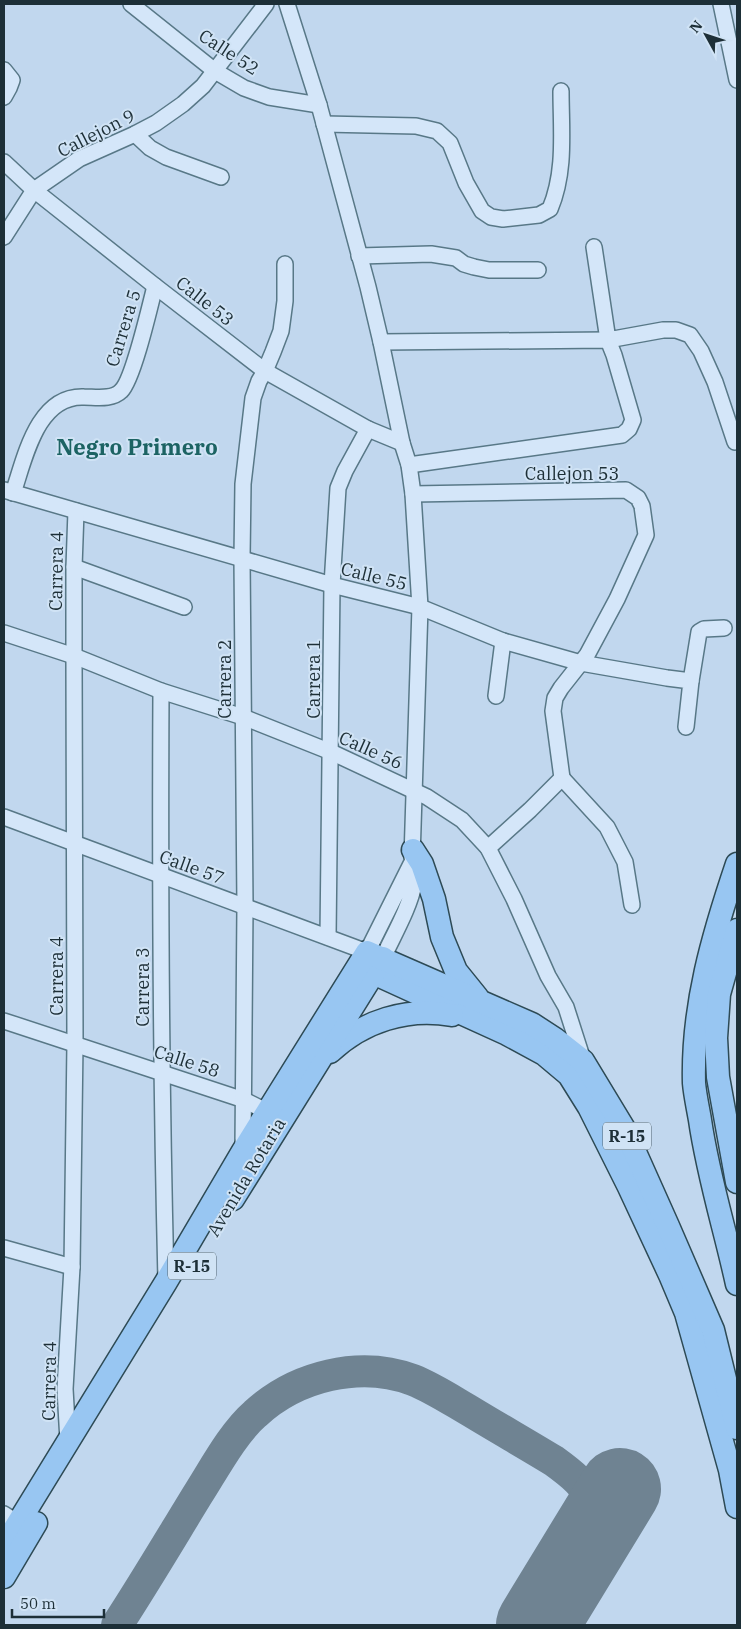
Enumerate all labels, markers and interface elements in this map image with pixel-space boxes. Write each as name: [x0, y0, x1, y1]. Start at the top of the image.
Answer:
north arrow: [681, 10, 731, 60]
text: N: [686, 17, 706, 37]
street label: Calle 52: [194, 24, 264, 80]
street label: Callejon 9: [53, 104, 139, 162]
street label: Calle 53: [171, 271, 239, 331]
street label: Carrera 5: [100, 287, 146, 369]
district label: Negro Primero: [56, 432, 218, 461]
street label: Callejon 53: [525, 462, 619, 485]
street label: Carrera 4: [44, 531, 68, 611]
street label: Calle 55: [338, 557, 410, 595]
street label: Carrera 2: [213, 639, 236, 719]
street label: Carrera 1: [302, 639, 325, 719]
street label: Calle 56: [335, 726, 407, 774]
street label: Calle 57: [156, 845, 228, 889]
street label: Carrera 4: [45, 936, 68, 1016]
street label: Carrera 3: [131, 947, 154, 1027]
street label: Calle 58: [151, 1040, 223, 1082]
street label: Avenida Rotaria: [201, 1113, 291, 1241]
road number: R-15: [603, 1122, 651, 1150]
road number: R-15: [168, 1252, 216, 1280]
street label: Carrera 4: [37, 1341, 61, 1421]
scale bar: [12, 1586, 105, 1618]
text: 50 m: [20, 1594, 56, 1613]

